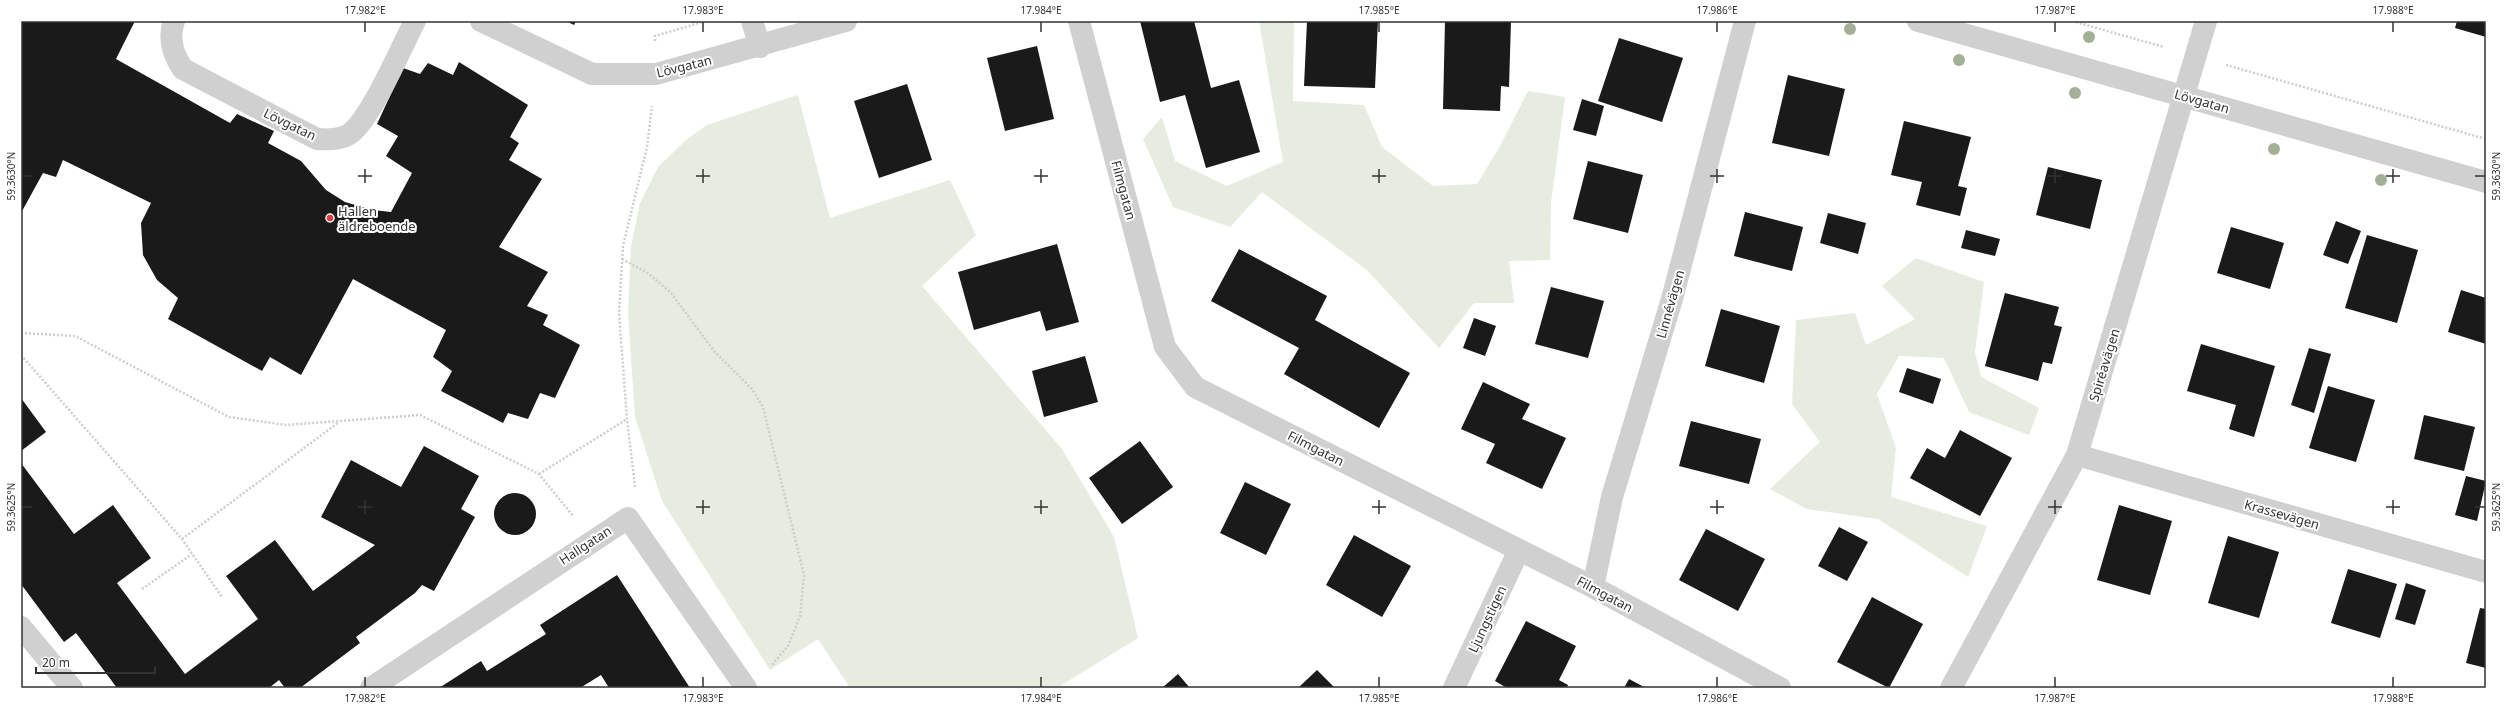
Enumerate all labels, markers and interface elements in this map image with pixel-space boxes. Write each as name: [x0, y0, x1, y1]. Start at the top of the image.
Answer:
text: 17.982°E: [344, 3, 386, 17]
text: 17.983°E: [682, 3, 724, 17]
text: 17.984°E: [1020, 3, 1062, 17]
text: 17.985°E: [1358, 3, 1400, 17]
text: 17.986°E: [1696, 3, 1738, 17]
text: 17.987°E: [2034, 3, 2076, 17]
text: 17.988°E: [2372, 3, 2414, 17]
street label: Lövgatan: [654, 50, 714, 82]
street label: Lövgatan: [2172, 85, 2232, 117]
street label: Lövgatan: [261, 104, 319, 144]
text: 59.3630°N: [4, 152, 18, 200]
text: 59.3630°N: [2489, 152, 2503, 200]
street label: Filmgatan: [1107, 158, 1141, 222]
place label: Hallen äldreboende: [338, 202, 416, 235]
marker: Hallen äldreboende: [325, 213, 335, 223]
street label: Linnévägen: [1652, 268, 1688, 340]
street label: Spiréavägen: [2084, 326, 2124, 404]
street label: Filmgatan: [1285, 426, 1347, 470]
text: 59.3625°N: [4, 483, 18, 531]
text: 59.3625°N: [2489, 483, 2503, 531]
street label: Krassevägen: [2242, 495, 2322, 533]
street label: Hallgatan: [555, 521, 615, 569]
street label: Filmgatan: [1574, 572, 1636, 616]
street label: Ljungstigen: [1464, 583, 1510, 655]
scale bar: [36, 649, 155, 675]
text: 20 m: [42, 654, 70, 671]
text: 17.982°E: [344, 691, 386, 705]
text: 17.983°E: [682, 691, 724, 705]
text: 17.984°E: [1020, 691, 1062, 705]
text: 17.985°E: [1358, 691, 1400, 705]
text: 17.986°E: [1696, 691, 1738, 705]
text: 17.987°E: [2034, 691, 2076, 705]
text: 17.988°E: [2372, 691, 2414, 705]

